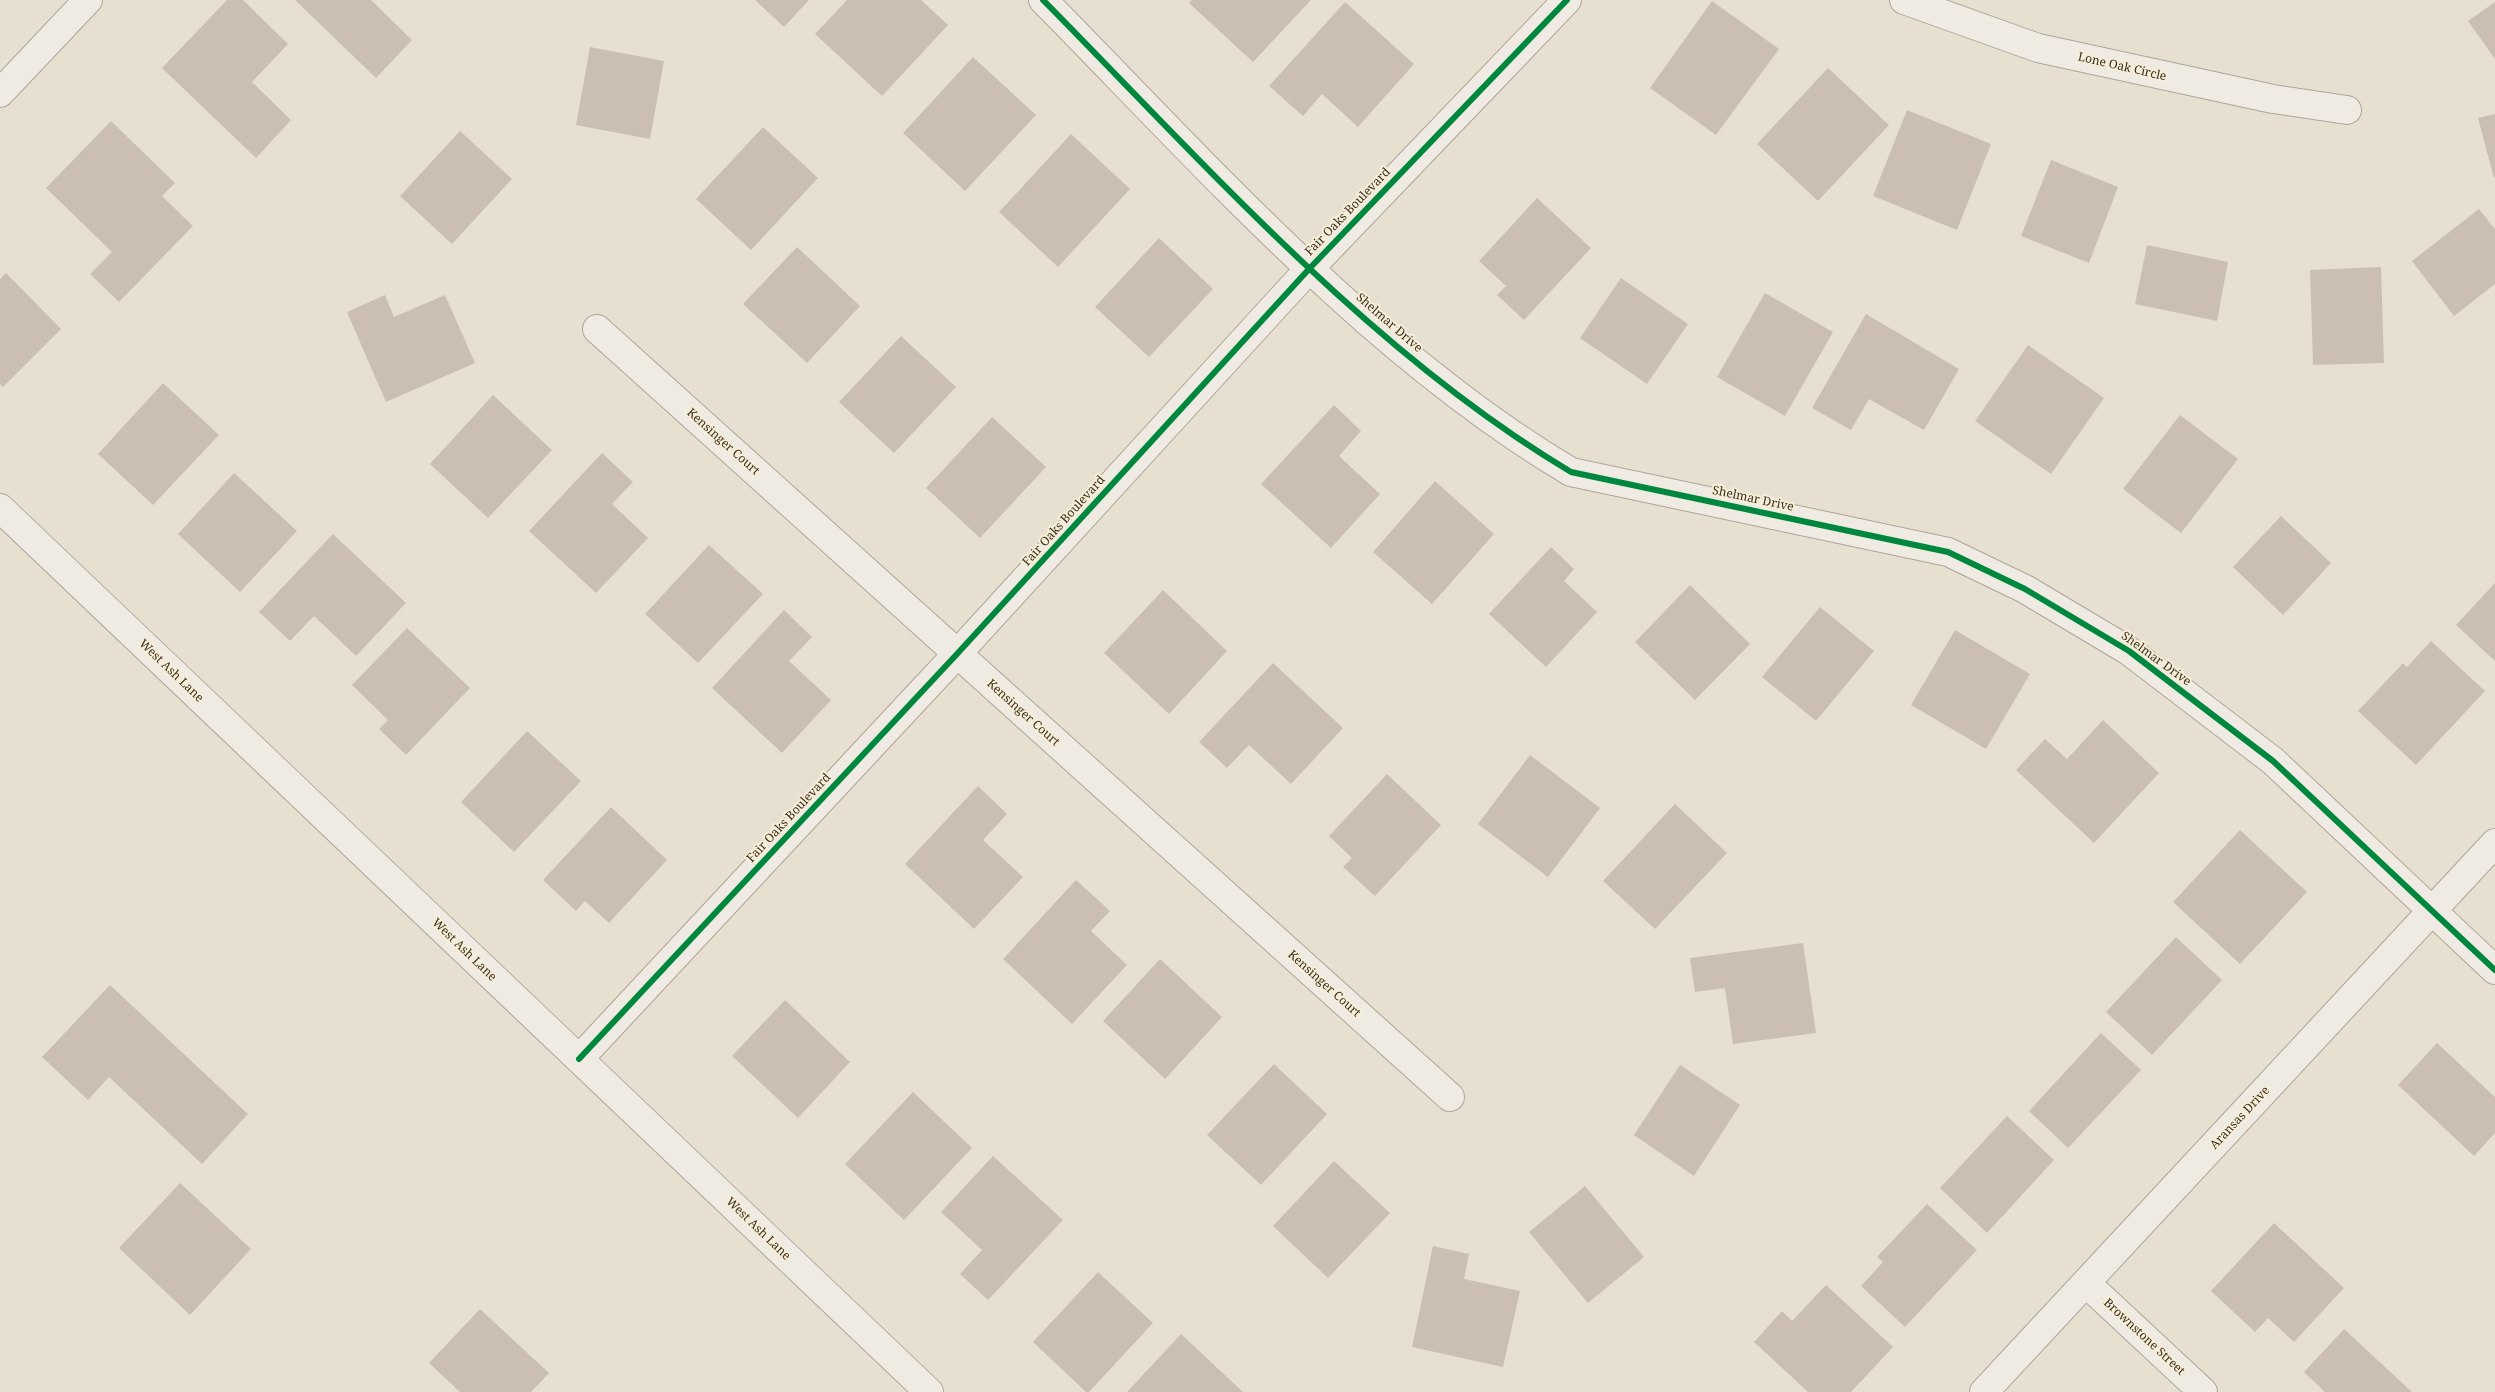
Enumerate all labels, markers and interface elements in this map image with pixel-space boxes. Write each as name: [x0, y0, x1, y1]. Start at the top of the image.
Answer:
street label: Lone Oak Circle: [2076, 50, 2168, 84]
street label: Fair Oaks Boulevard: [1302, 165, 1394, 259]
street label: Shelmar Drive: [1353, 290, 1425, 356]
street label: Kensinger Court: [684, 406, 762, 478]
street label: Fair Oaks Boulevard: [1020, 473, 1108, 569]
street label: Shelmar Drive: [1711, 483, 1795, 515]
street label: Shelmar Drive: [2118, 629, 2194, 689]
street label: West Ash Lane: [136, 637, 206, 705]
street label: Kensinger Court: [984, 677, 1062, 749]
street label: Fair Oaks Boulevard: [744, 771, 834, 865]
street label: West Ash Lane: [429, 916, 499, 984]
street label: Kensinger Court: [1285, 948, 1363, 1020]
street label: Aransas Drive: [2207, 1084, 2273, 1152]
street label: West Ash Lane: [723, 1195, 793, 1263]
street label: Brownstone Street: [2100, 1296, 2188, 1378]

